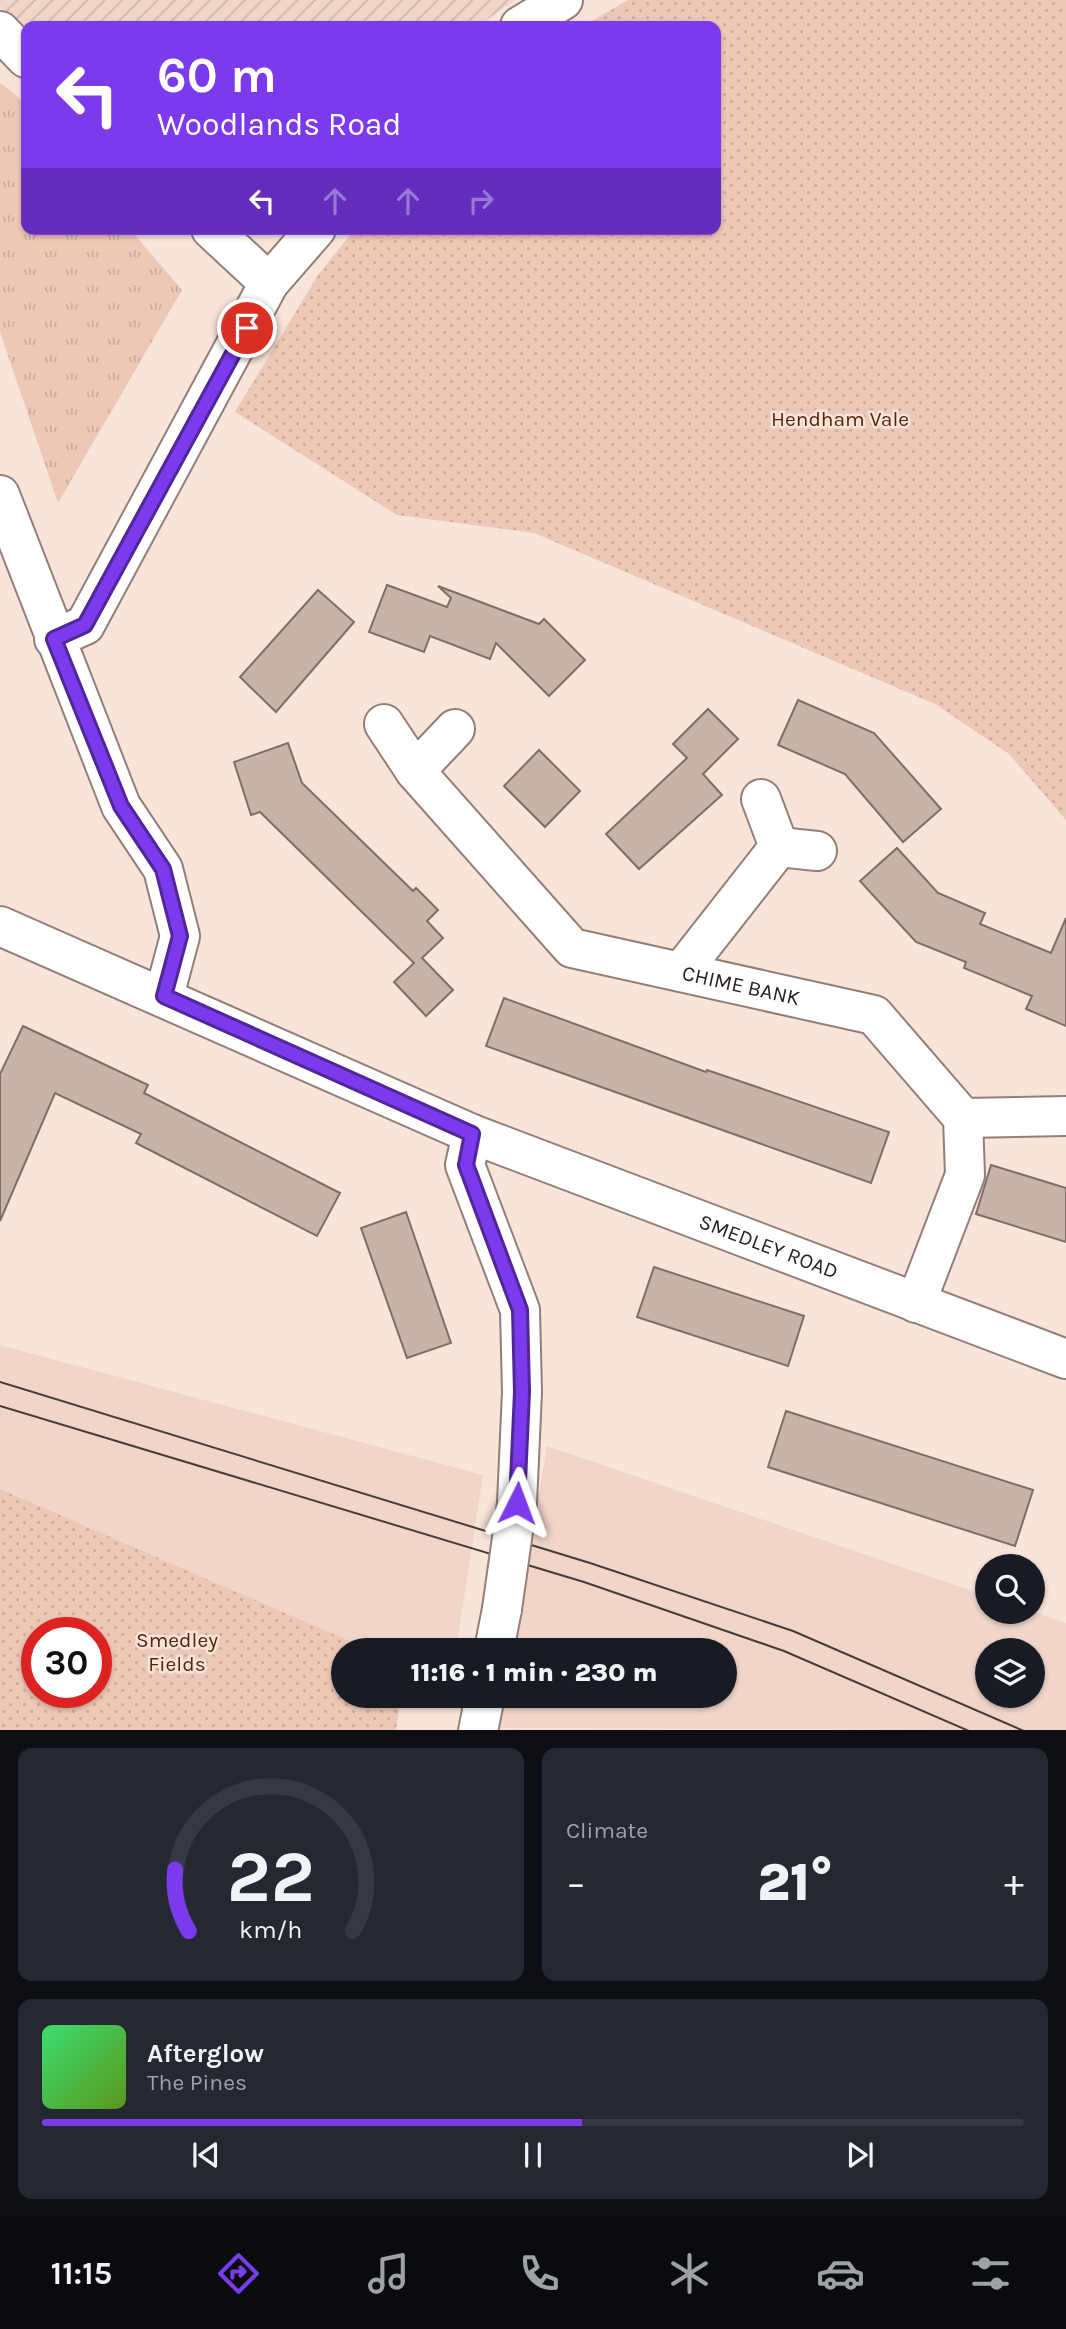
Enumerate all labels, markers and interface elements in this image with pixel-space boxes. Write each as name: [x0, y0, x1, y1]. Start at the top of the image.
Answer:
text: 60 m: [157, 47, 277, 104]
icon: left: [42, 49, 133, 140]
text: Woodlands Road: [157, 106, 401, 143]
icon: left: [243, 182, 281, 220]
icon: ahead: [316, 182, 354, 220]
icon: ahead: [389, 182, 427, 220]
icon: right: [462, 182, 500, 220]
pin: [217, 298, 277, 358]
icon: arrive: [228, 309, 266, 347]
park label: Hendham Vale: [771, 407, 909, 431]
street label: CHIME BANK: [680, 961, 802, 1010]
street label: SMEDLEY ROAD: [696, 1209, 842, 1284]
position arrow: [480, 1466, 554, 1540]
map controls: [975, 1554, 1045, 1708]
button: search: [975, 1554, 1045, 1624]
speed limit sign: 30: [21, 1617, 112, 1708]
park label: Smedley Fields: [136, 1628, 218, 1676]
button: layers: [975, 1638, 1045, 1708]
text: 11:16 · 1 min · 230 m: [410, 1657, 658, 1688]
text: Climate: [566, 1817, 648, 1844]
text: 22: [227, 1834, 315, 1919]
text: 21°: [757, 1852, 833, 1913]
text: −: [566, 1861, 586, 1906]
text: +: [1004, 1861, 1024, 1906]
text: km/h: [239, 1914, 303, 1943]
text: Afterglow: [147, 2038, 264, 2069]
text: The Pines: [147, 2069, 247, 2096]
icon: previous: [187, 2136, 225, 2174]
icon: pause: [514, 2136, 552, 2174]
icon: next: [841, 2136, 879, 2174]
icon: directions: [214, 2249, 263, 2298]
icon: music: [364, 2249, 413, 2298]
icon: phone: [515, 2249, 564, 2298]
icon: climate: [665, 2249, 714, 2298]
icon: car: [816, 2249, 865, 2298]
icon: filters: [966, 2249, 1015, 2298]
text: 11:15: [51, 2255, 112, 2292]

